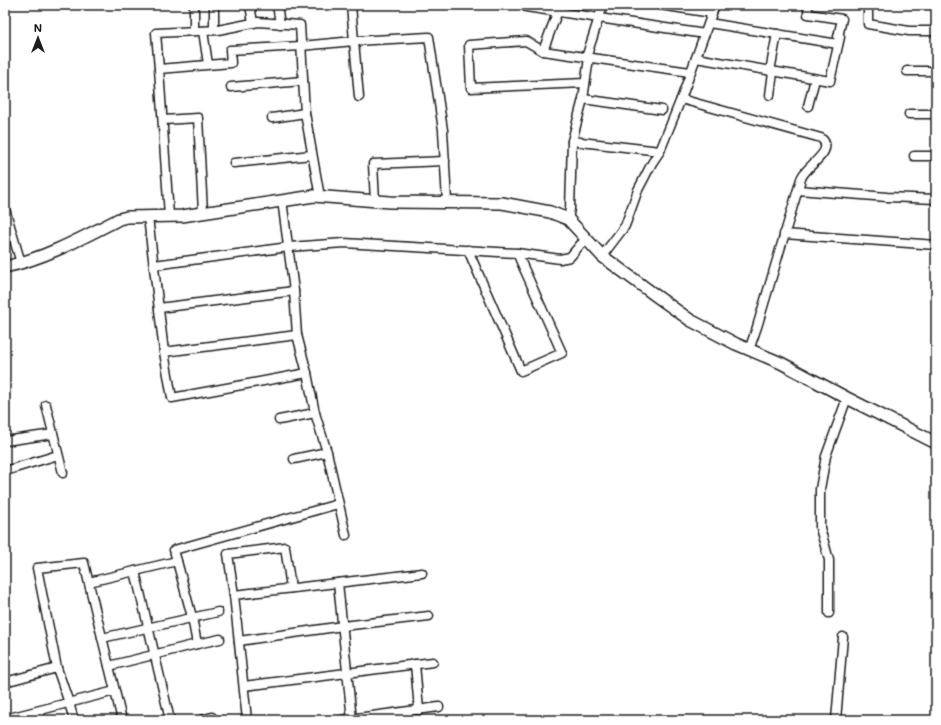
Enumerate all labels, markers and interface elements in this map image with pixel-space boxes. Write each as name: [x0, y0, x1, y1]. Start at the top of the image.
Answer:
north arrow: [18, 18, 58, 58]
text: N: [34, 20, 42, 35]

